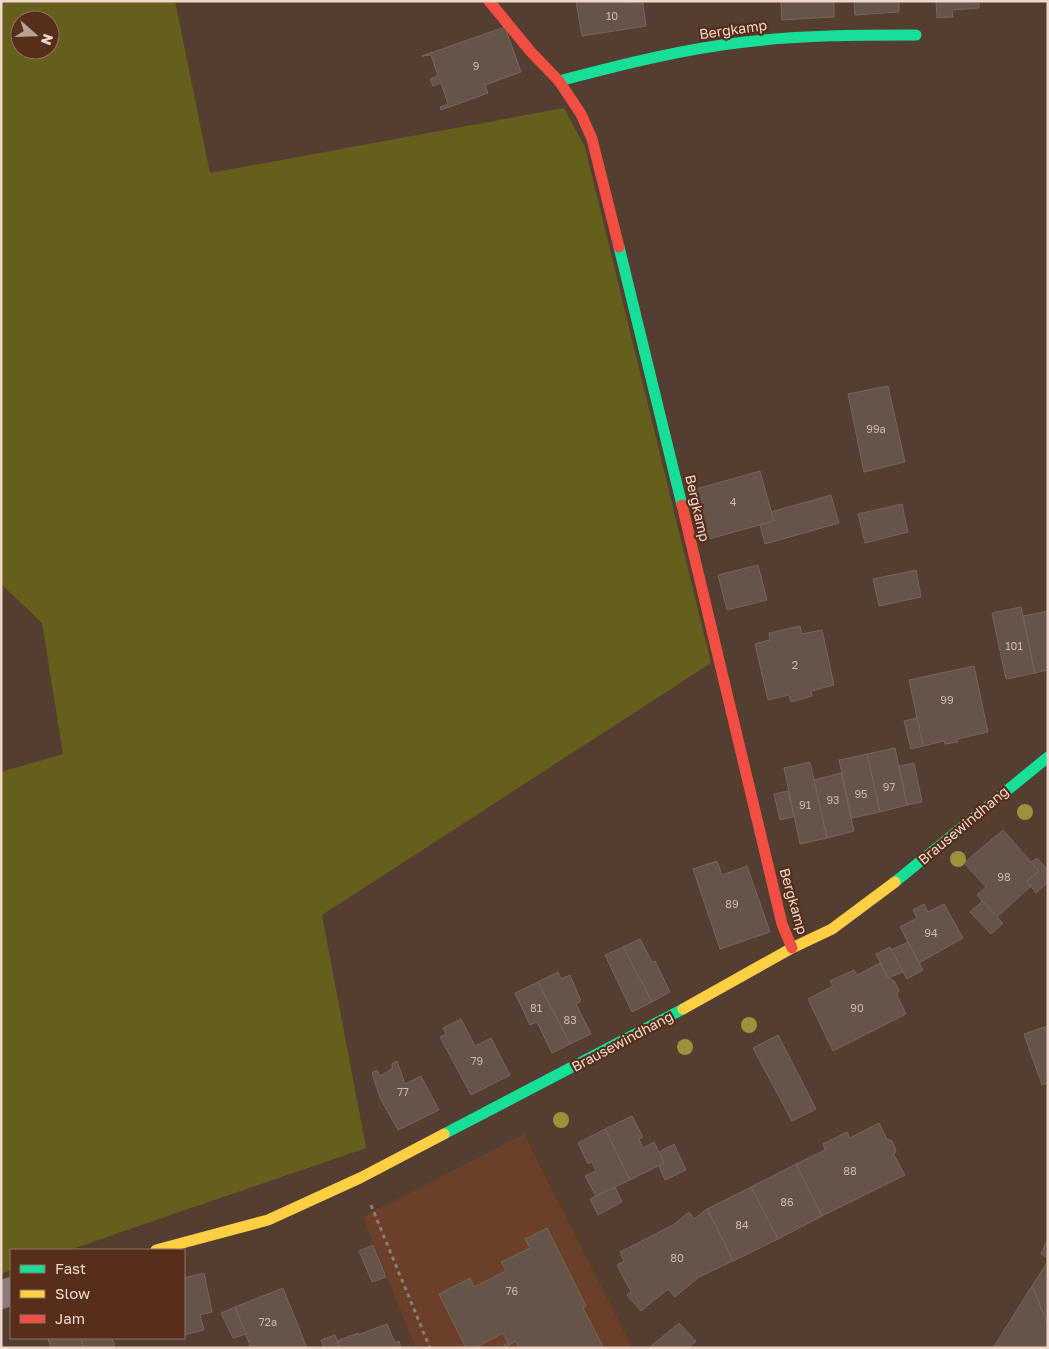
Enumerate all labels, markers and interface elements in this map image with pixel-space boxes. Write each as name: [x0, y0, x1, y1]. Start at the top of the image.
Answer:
house number: 10: [606, 9, 618, 22]
north arrow: [10, 10, 60, 60]
street label: Bergkamp: [698, 16, 768, 42]
text: N: [38, 32, 57, 48]
house number: 9: [473, 59, 479, 72]
house number: 99a: [866, 422, 886, 435]
street label: Bergkamp: [682, 473, 714, 543]
house number: 4: [730, 495, 737, 508]
house number: 101: [1005, 639, 1023, 652]
house number: 2: [792, 658, 798, 671]
house number: 99: [940, 693, 954, 706]
house number: 97: [883, 780, 895, 793]
street label: Brausewindhang: [914, 782, 1012, 868]
house number: 95: [854, 787, 868, 800]
house number: 93: [826, 793, 840, 806]
house number: 91: [799, 798, 811, 811]
street label: Bergkamp: [776, 866, 812, 936]
house number: 98: [997, 870, 1011, 883]
house number: 89: [725, 897, 739, 910]
house number: 94: [924, 926, 938, 939]
house number: 81: [530, 1001, 542, 1014]
house number: 90: [850, 1001, 864, 1014]
street label: Brausewindhang: [568, 1007, 676, 1075]
house number: 83: [563, 1013, 577, 1026]
house number: 79: [471, 1054, 483, 1067]
house number: 77: [397, 1085, 409, 1098]
house number: 88: [843, 1164, 857, 1177]
house number: 86: [780, 1195, 794, 1208]
house number: 84: [735, 1218, 749, 1231]
legend: [10, 1249, 185, 1339]
house number: 80: [670, 1251, 684, 1264]
text: Fast: [55, 1259, 86, 1277]
text: Slow: [55, 1284, 90, 1302]
house number: 76: [506, 1284, 519, 1297]
text: Jam: [55, 1309, 85, 1327]
house number: 72a: [259, 1315, 277, 1328]

